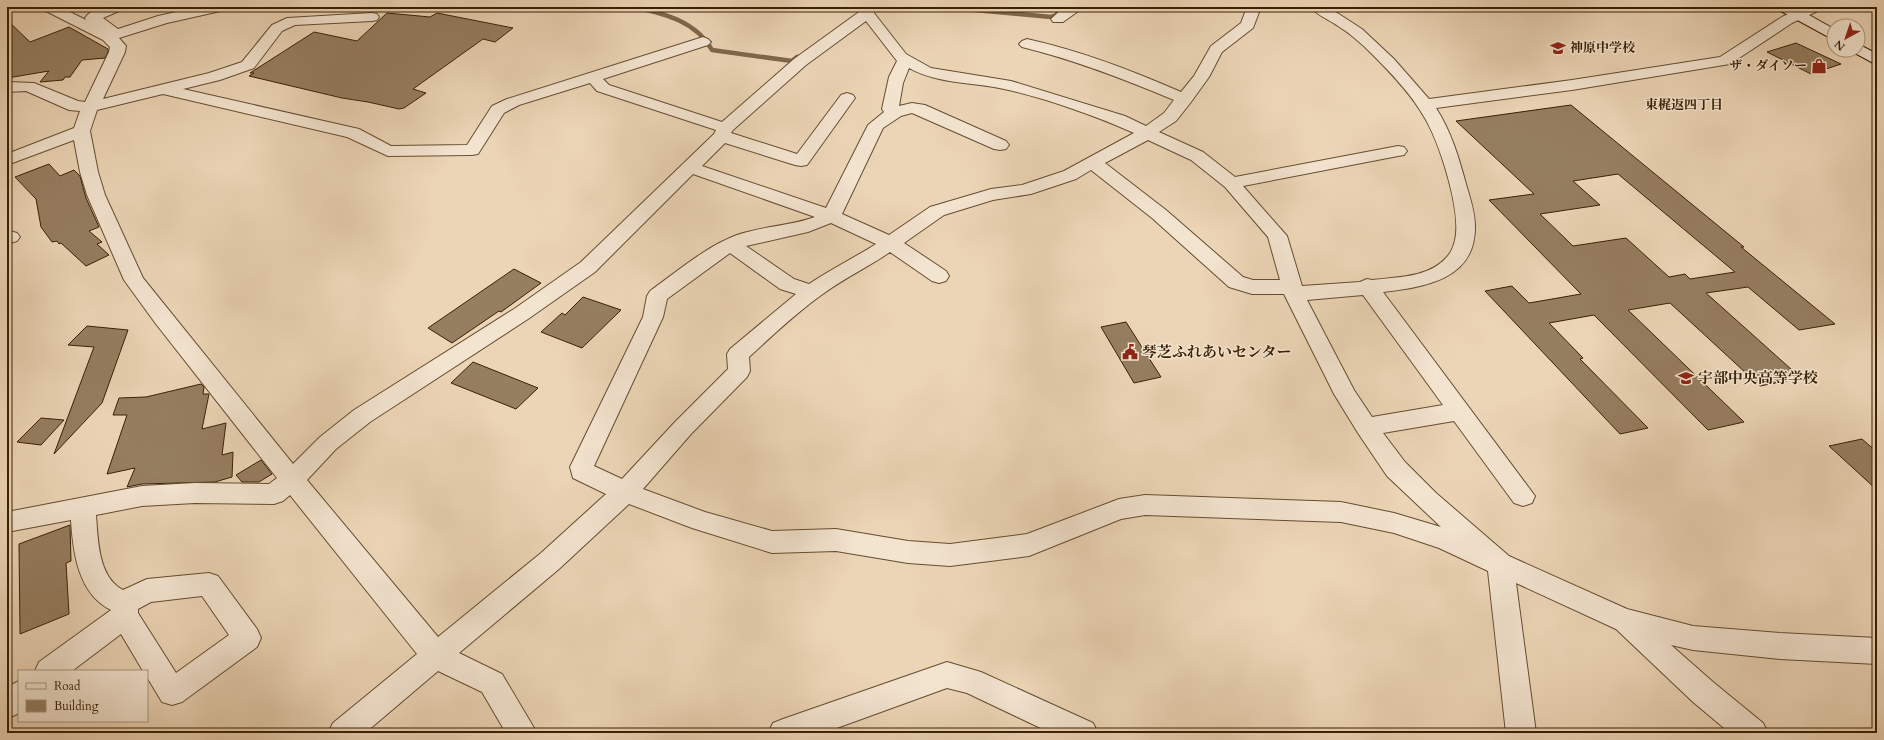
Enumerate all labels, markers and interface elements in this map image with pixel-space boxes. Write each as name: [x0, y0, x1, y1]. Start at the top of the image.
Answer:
north arrow: [1826, 18, 1866, 58]
text: N: [1831, 36, 1848, 54]
school or university icon: 神原中学校: [1549, 39, 1567, 57]
place label: 神原中学校: [1570, 39, 1636, 57]
place label: ザ・ダイソー: [1729, 57, 1807, 75]
shop icon: ザ・ダイソー: [1810, 57, 1828, 75]
district label: 東梶返四丁目: [1645, 96, 1723, 114]
place label: 琴芝ふれあいセンター: [1142, 342, 1291, 362]
public building icon: 琴芝ふれあいセンター: [1121, 343, 1139, 361]
place label: 宇部中央高等学校: [1698, 368, 1818, 388]
school or university icon: 宇部中央高等学校: [1677, 369, 1695, 387]
legend: [18, 670, 148, 722]
text: Road: [54, 678, 81, 694]
text: Building: [54, 698, 99, 714]

